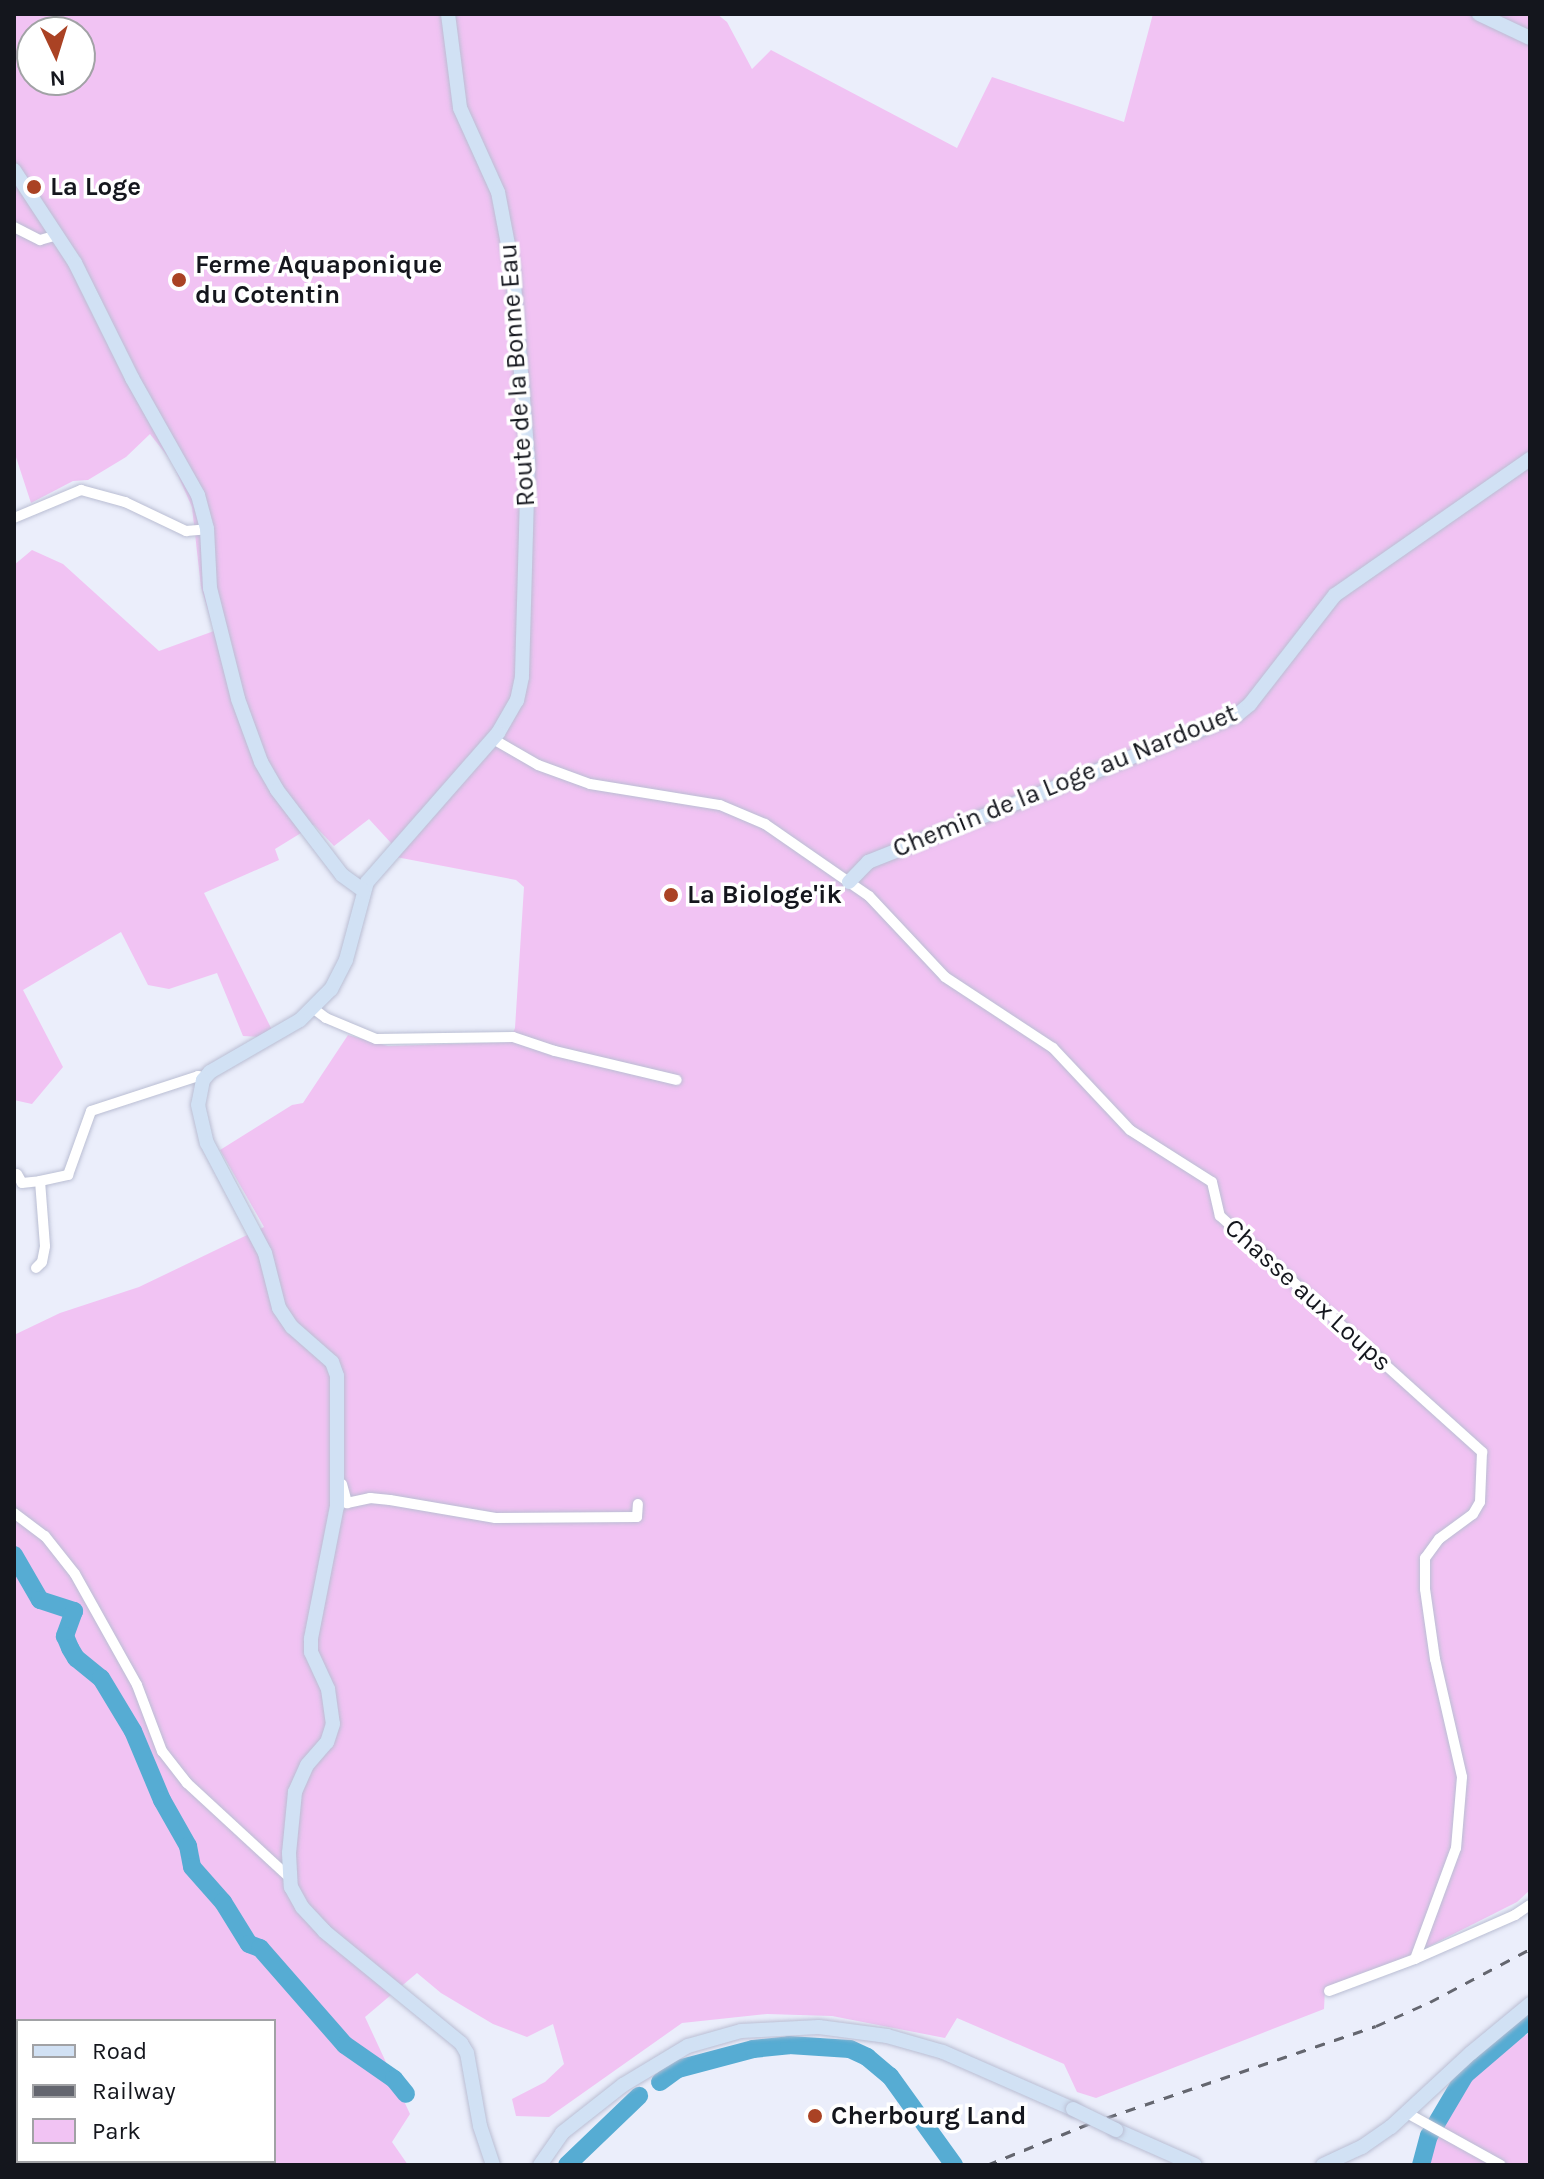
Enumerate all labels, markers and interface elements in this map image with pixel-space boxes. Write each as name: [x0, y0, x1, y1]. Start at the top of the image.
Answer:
north arrow: [16, 16, 96, 96]
text: N: [49, 64, 66, 91]
place label: La Loge: [50, 171, 141, 203]
marker: La Loge: [25, 178, 43, 196]
street label: Route de la Bonne Eau: [492, 242, 542, 508]
place label: Ferme Aquaponique du Cotentin: [195, 249, 442, 310]
marker: Ferme Aquaponique du Cotentin: [170, 271, 188, 289]
street label: Chemin de la Loge au Nardouet: [888, 698, 1242, 864]
place label: La Biologe'ik: [687, 879, 842, 911]
marker: La Biologe'ik: [662, 886, 680, 904]
street label: Chasse aux Loups: [1218, 1212, 1398, 1378]
legend: [16, 2019, 276, 2163]
text: Road: [92, 2037, 147, 2065]
text: Railway: [92, 2077, 176, 2105]
place label: Cherbourg Land: [831, 2100, 1027, 2132]
marker: Cherbourg Land: [806, 2107, 824, 2125]
text: Park: [92, 2117, 141, 2145]

